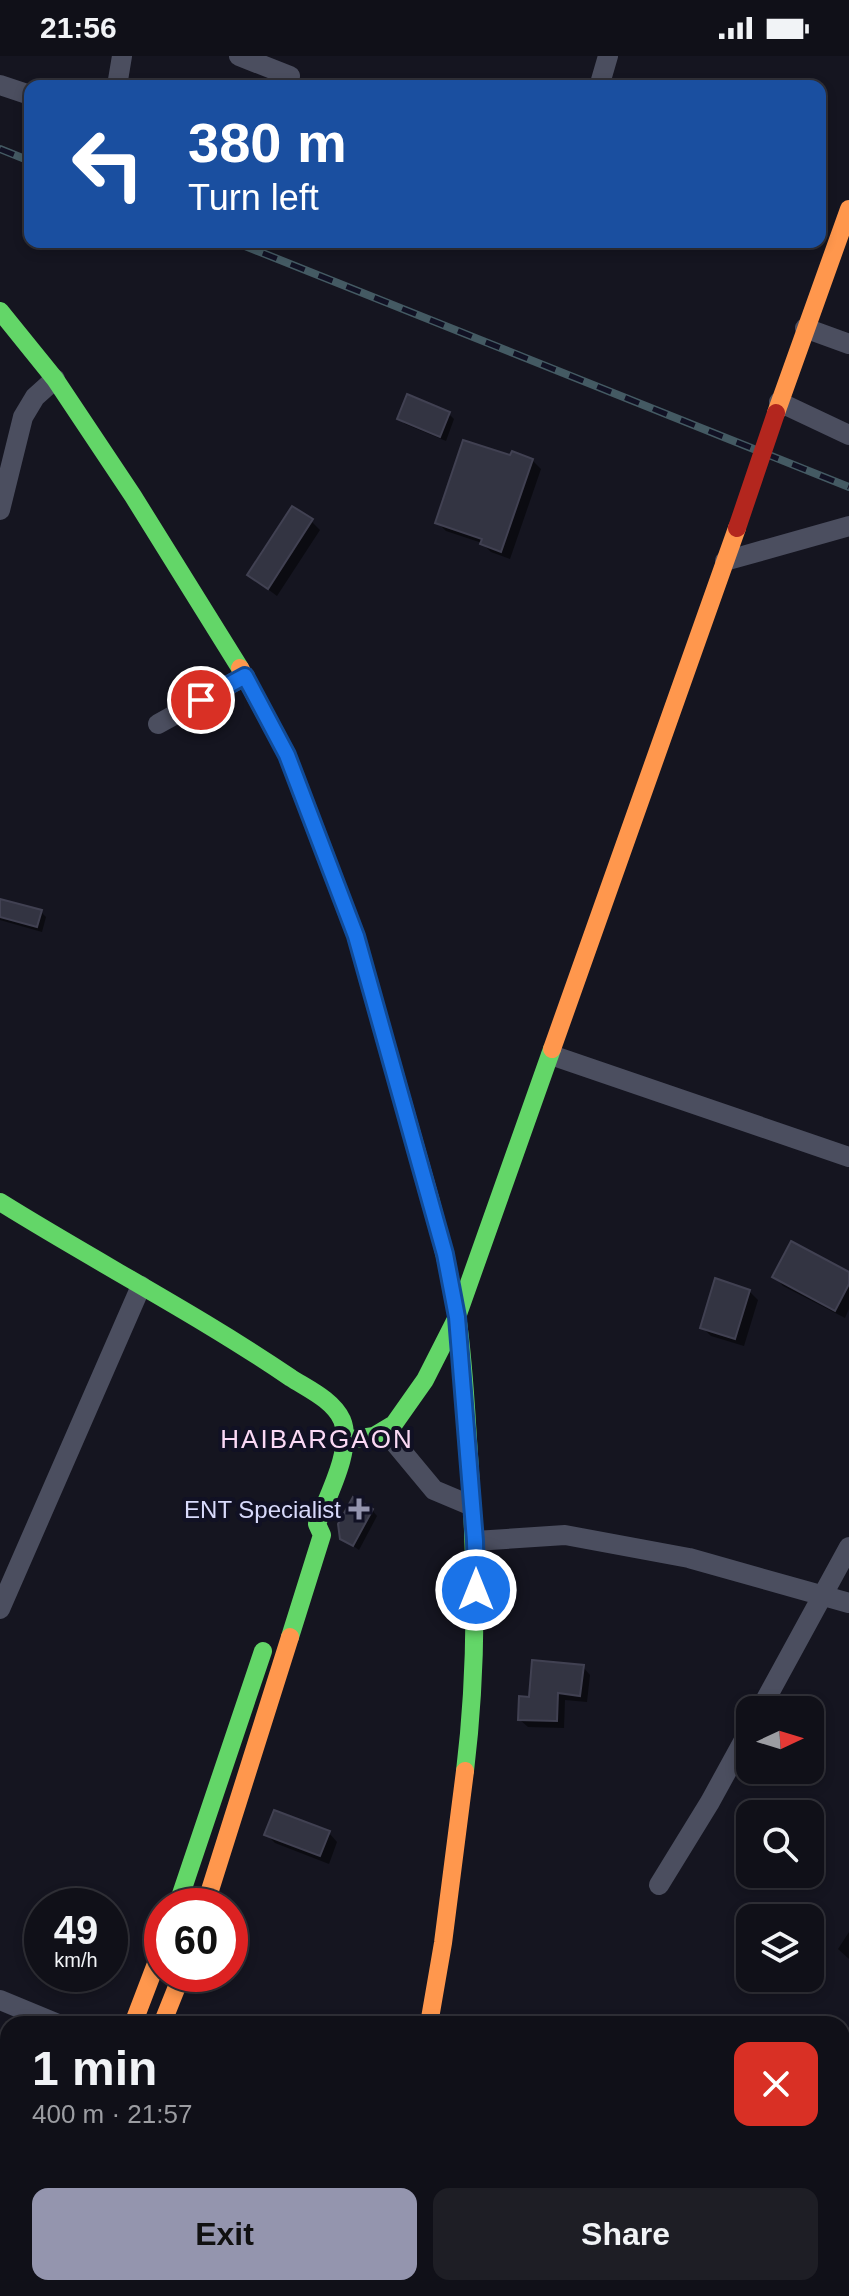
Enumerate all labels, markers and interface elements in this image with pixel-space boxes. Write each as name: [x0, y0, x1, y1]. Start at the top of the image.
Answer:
text: 21:56: [40, 11, 117, 44]
text: 380 m: [188, 111, 347, 174]
icon: left: [56, 112, 160, 216]
text: Turn left: [188, 177, 319, 218]
pin: [167, 666, 235, 734]
icon: arrive: [179, 678, 223, 722]
district label: HAIBARGAON: [220, 1424, 414, 1454]
place label: ENT Specialist: [184, 1496, 341, 1523]
marker: ENT Specialist: [348, 1498, 370, 1520]
position arrow: [434, 1548, 518, 1632]
north arrow: [736, 1696, 824, 1784]
map controls: [736, 1696, 824, 1992]
button: search: [736, 1800, 824, 1888]
speed limit sign: 60: [144, 1888, 248, 1992]
button: layers: [736, 1904, 824, 1992]
text: 49: [54, 1908, 98, 1952]
text: km/h: [54, 1949, 98, 1971]
text: 1 min: [32, 2042, 157, 2095]
button: close: [734, 2042, 818, 2126]
text: 400 m · 21:57: [32, 2099, 192, 2129]
button: Exit: [32, 2188, 417, 2280]
button: Share: [433, 2188, 818, 2280]

